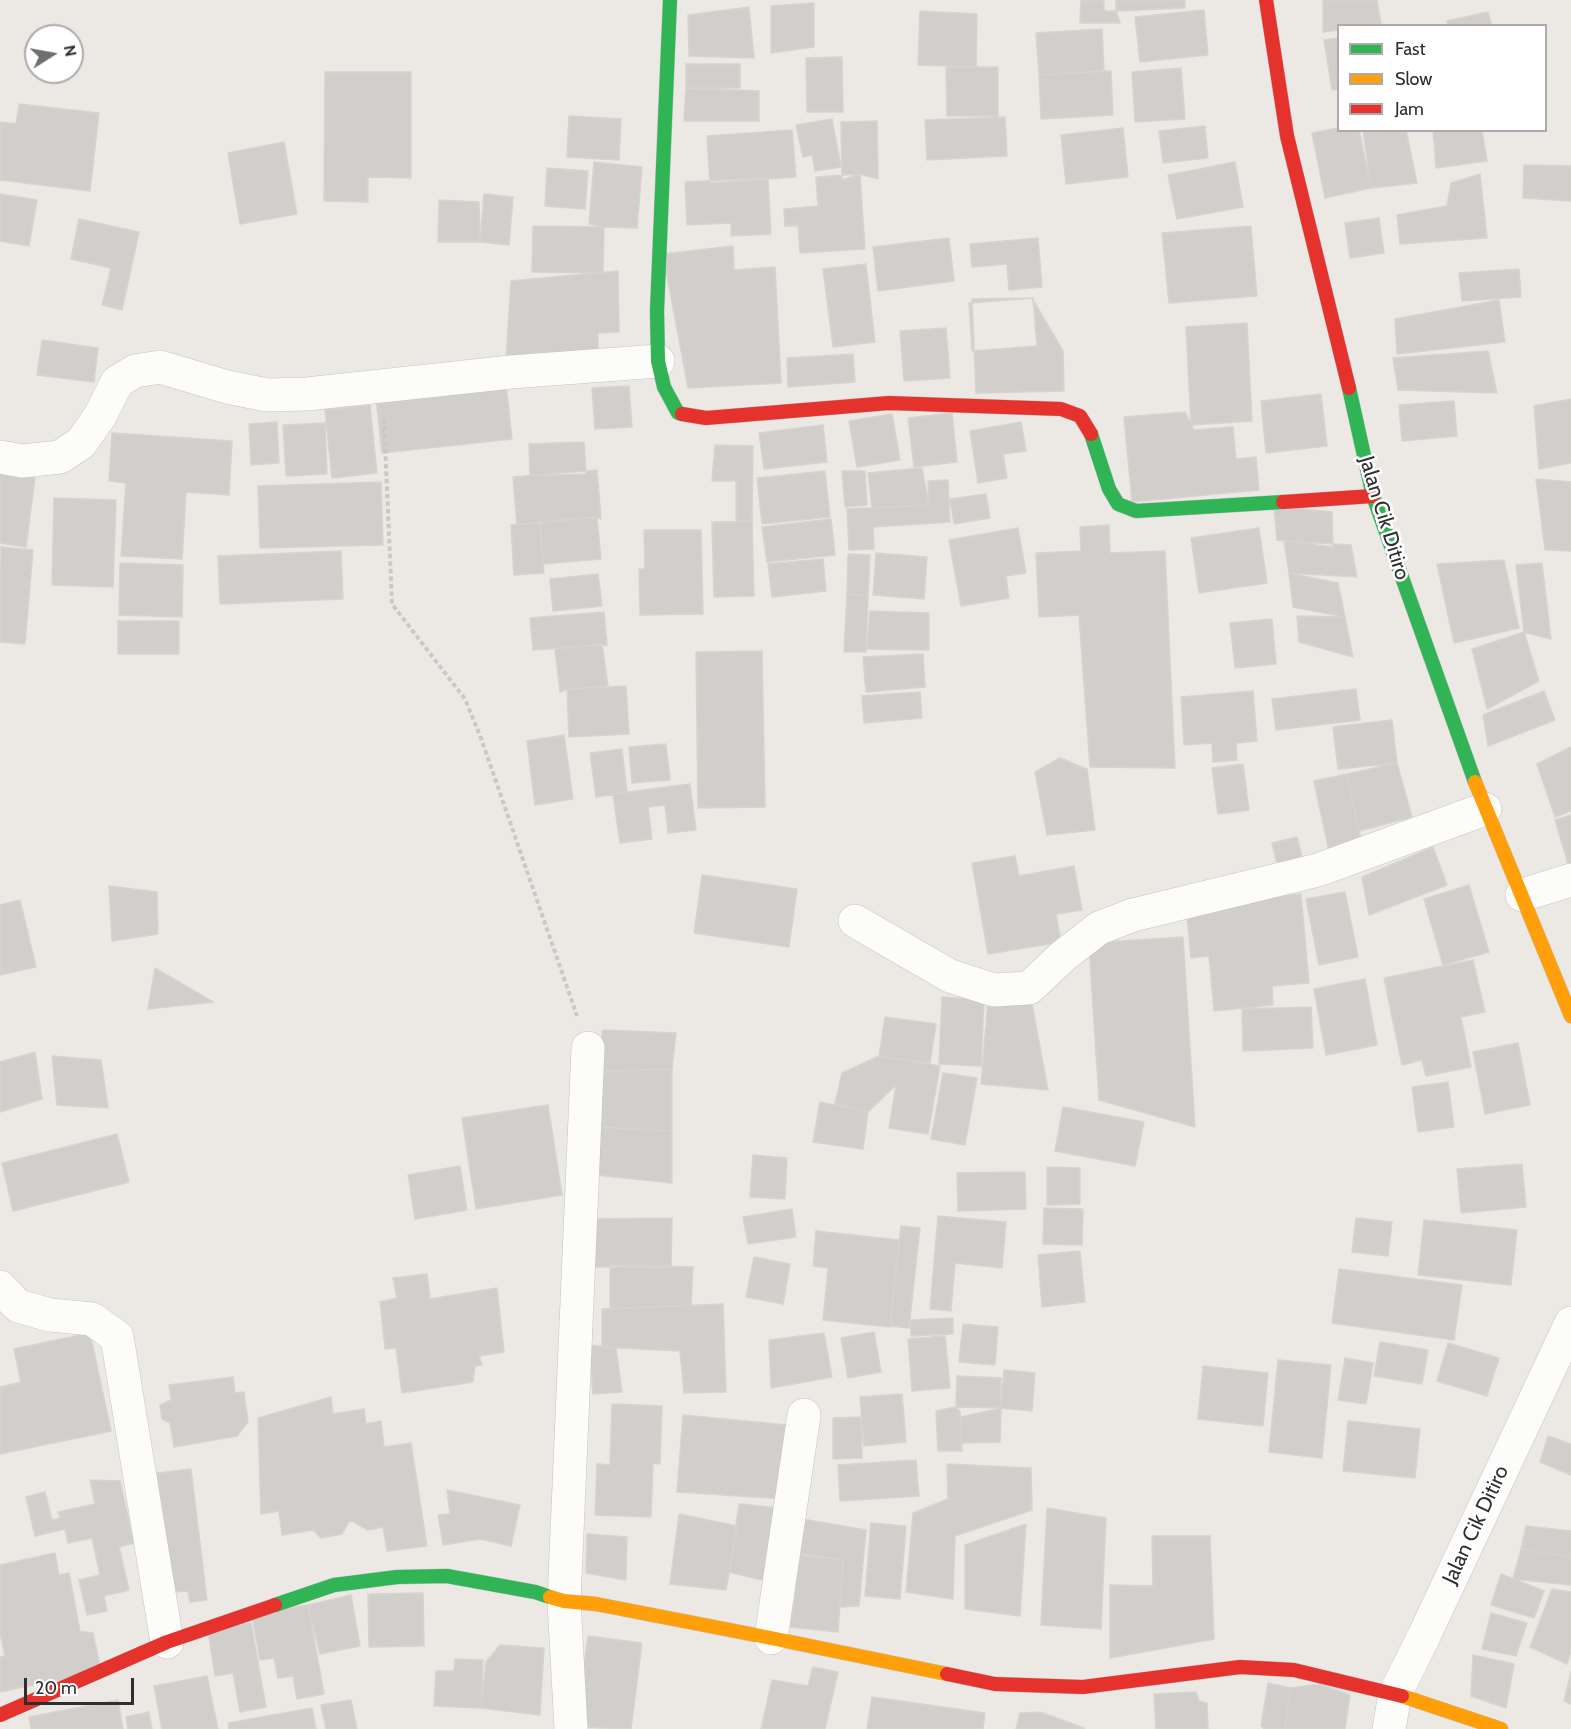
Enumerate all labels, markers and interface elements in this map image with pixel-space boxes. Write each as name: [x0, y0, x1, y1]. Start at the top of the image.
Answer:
north arrow: [24, 24, 84, 84]
legend: [1337, 24, 1547, 132]
text: Fast: [1395, 38, 1426, 60]
text: N: [60, 43, 81, 58]
text: Slow: [1395, 68, 1432, 90]
text: Jam: [1395, 98, 1424, 120]
street label: Jalan Cik Ditiro: [1353, 453, 1415, 583]
street label: Jalan Cik Ditiro: [1438, 1462, 1514, 1588]
scale bar: [27, 1666, 136, 1704]
text: 20 m: [35, 1677, 77, 1699]

